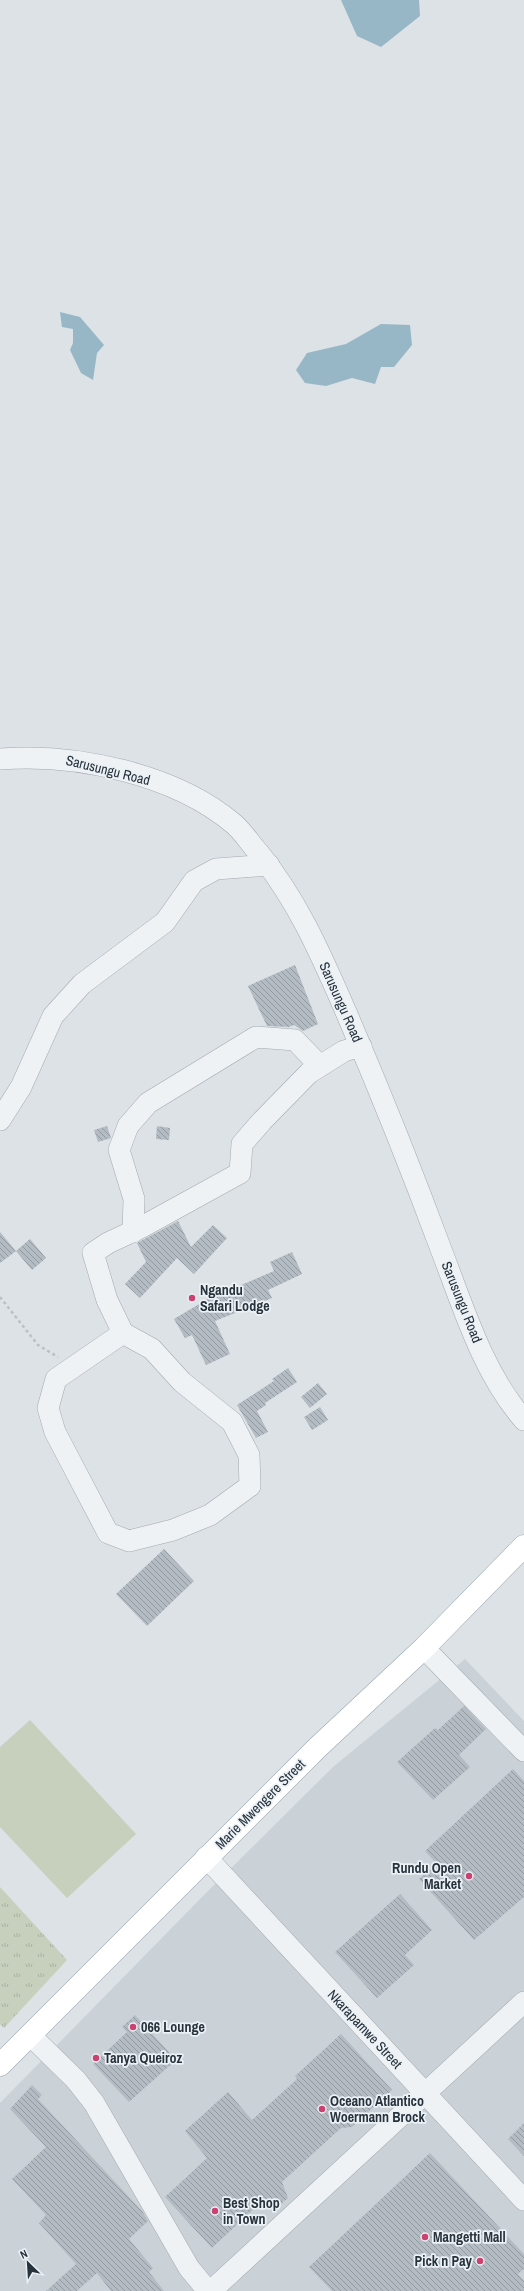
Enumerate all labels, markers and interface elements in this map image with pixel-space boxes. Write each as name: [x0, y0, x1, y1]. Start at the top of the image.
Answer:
street label: Sarusungu Road: [64, 751, 152, 789]
street label: Sarusungu Road: [315, 959, 367, 1045]
street label: Sarusungu Road: [438, 1259, 486, 1345]
place label: Ngandu Safari Lodge: [200, 1281, 270, 1315]
marker: Ngandu Safari Lodge: [187, 1293, 197, 1303]
street label: Marie Mwengere Street: [211, 1755, 309, 1853]
place label: Rundu Open Market: [392, 1859, 461, 1893]
marker: Rundu Open Market: [464, 1871, 474, 1881]
street label: Nkarapamwe Street: [324, 1986, 406, 2072]
place label: 066 Lounge: [141, 2018, 205, 2036]
marker: 066 Lounge: [128, 2022, 138, 2032]
place label: Tanya Queiroz: [104, 2049, 183, 2067]
marker: Tanya Queiroz: [91, 2053, 101, 2063]
place label: Oceano Atlantico Woermann Brock: [330, 2092, 425, 2126]
marker: Oceano Atlantico Woermann Brock: [317, 2104, 327, 2114]
place label: Best Shop in Town: [223, 2194, 280, 2228]
marker: Best Shop in Town: [210, 2206, 220, 2216]
place label: Mangetti Mall: [433, 2228, 506, 2246]
marker: Mangetti Mall: [420, 2232, 430, 2242]
north arrow: [8, 2243, 48, 2283]
text: N: [18, 2246, 30, 2262]
place label: Pick n Pay: [415, 2252, 473, 2270]
marker: Pick n Pay: [475, 2256, 485, 2266]

